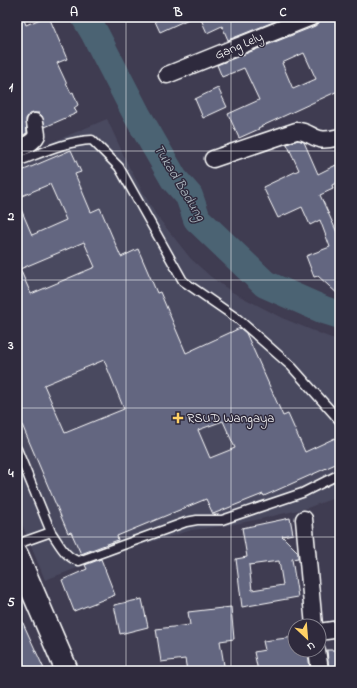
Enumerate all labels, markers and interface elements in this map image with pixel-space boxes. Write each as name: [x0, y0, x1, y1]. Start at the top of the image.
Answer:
text: A: [70, 3, 78, 22]
text: B: [173, 3, 183, 22]
text: C: [279, 3, 287, 22]
street label: Gang Lely: [212, 27, 266, 66]
text: 1: [9, 78, 14, 97]
water label: Tukad Badung: [148, 141, 211, 226]
text: 2: [7, 207, 15, 226]
text: 3: [7, 336, 14, 355]
place label: RSUD Wangaya: [187, 409, 274, 429]
marker: RSUD Wangaya: [172, 412, 184, 424]
text: 4: [7, 464, 14, 483]
text: 5: [7, 593, 15, 612]
north arrow: [287, 618, 327, 658]
text: U: [304, 637, 318, 655]

